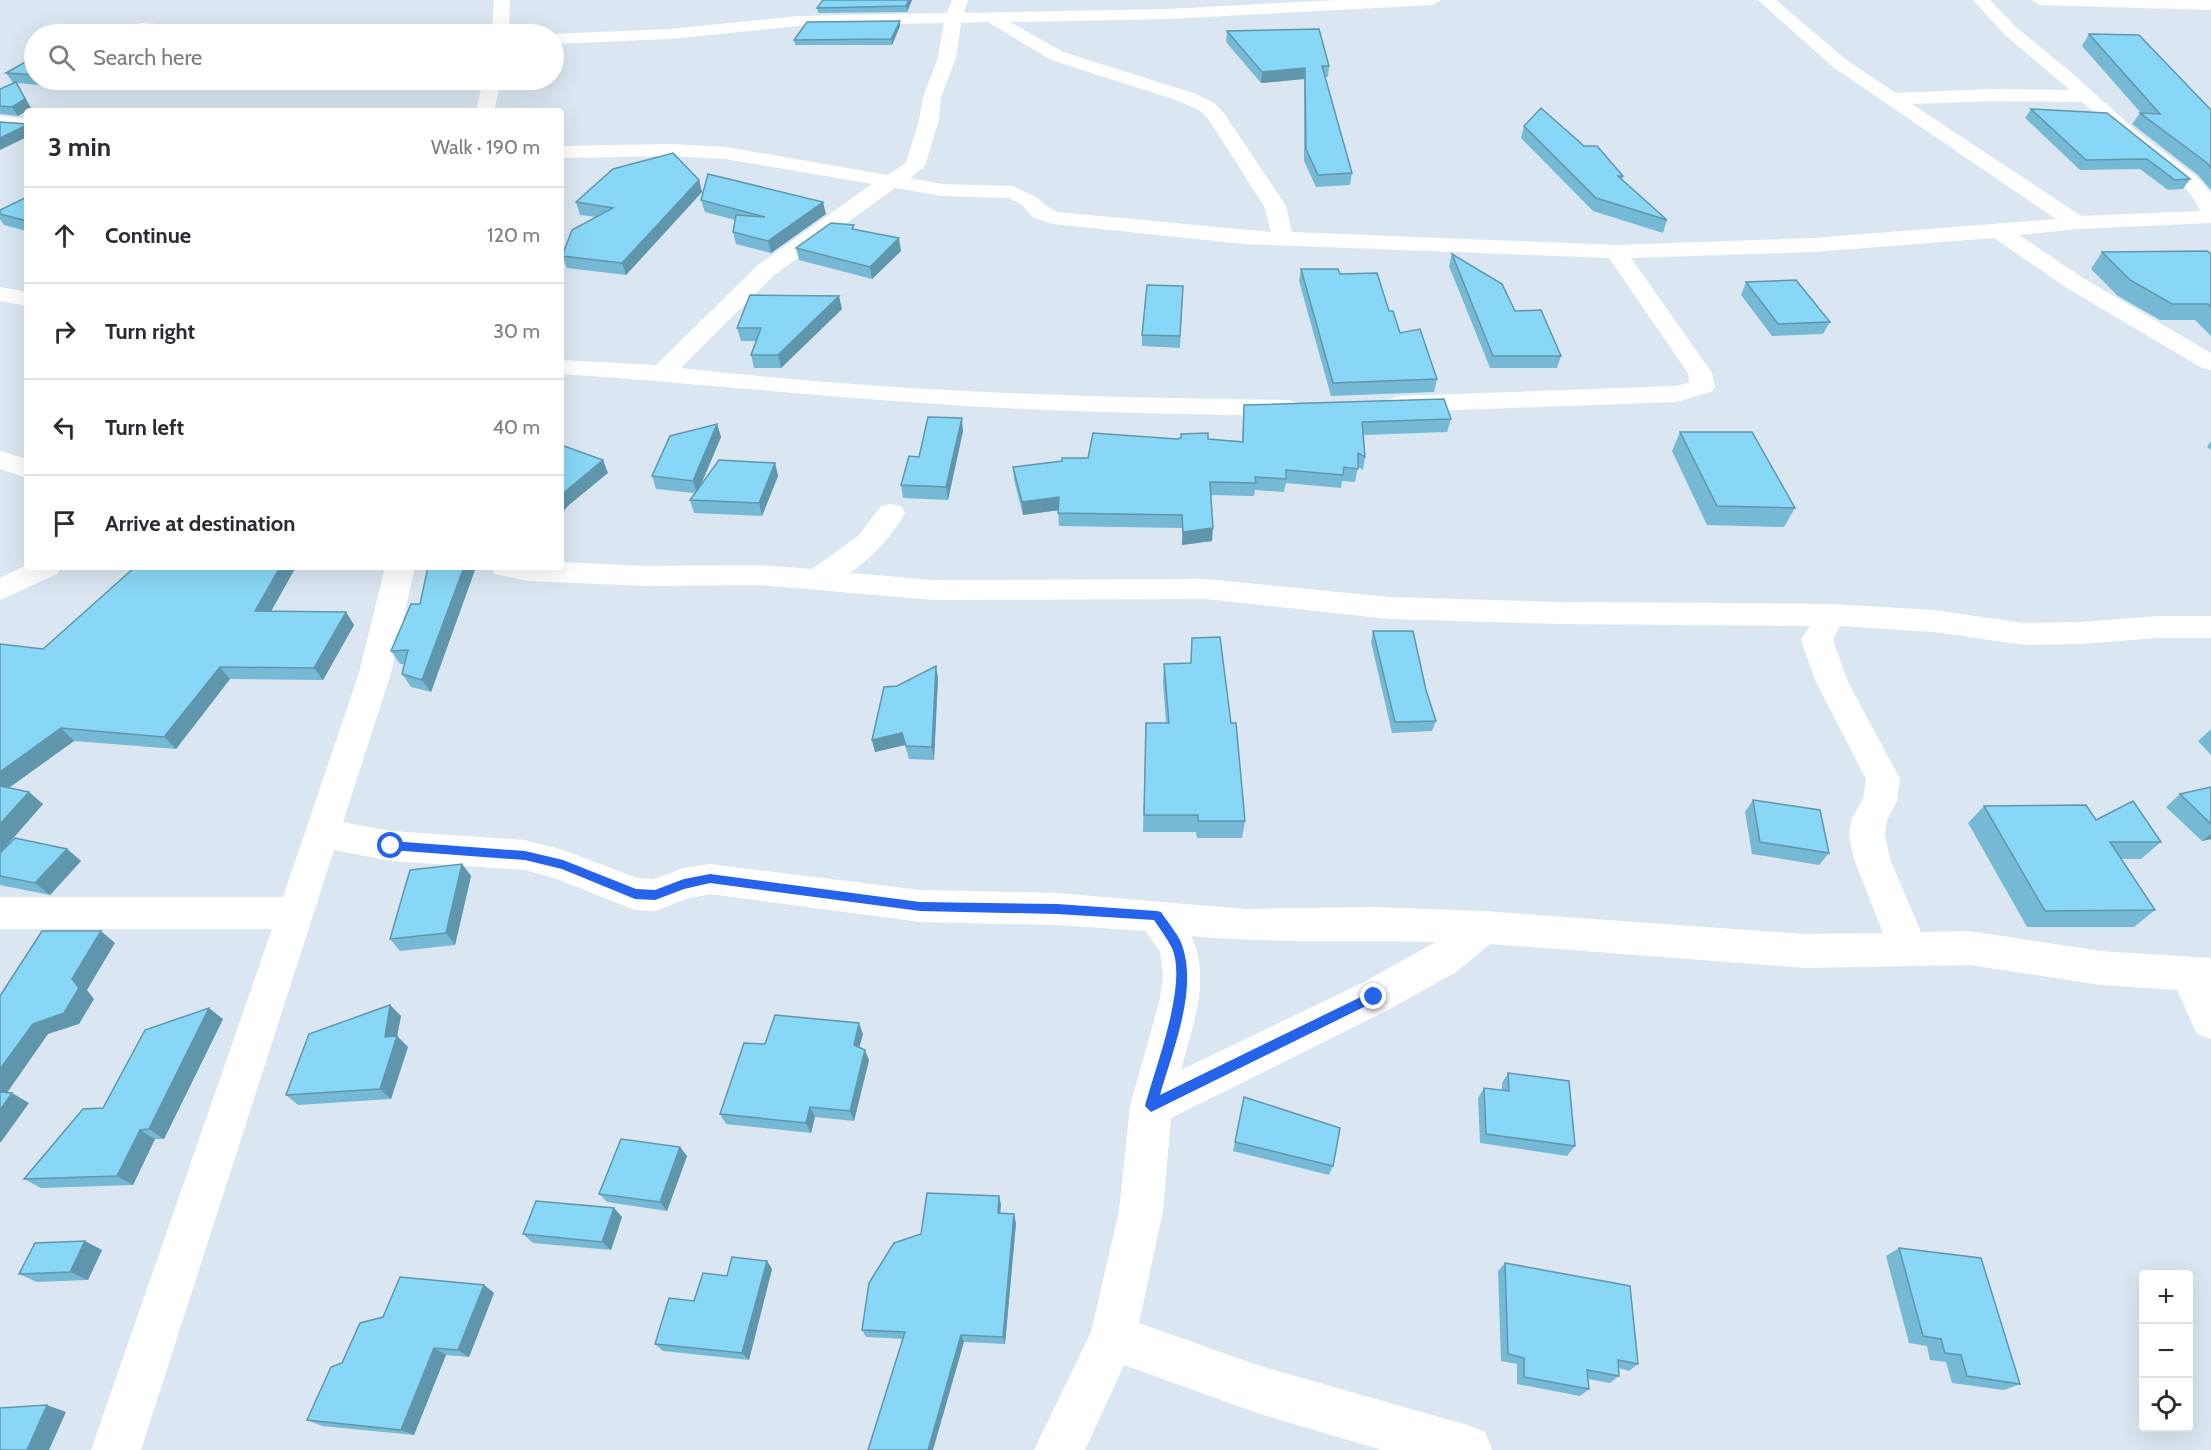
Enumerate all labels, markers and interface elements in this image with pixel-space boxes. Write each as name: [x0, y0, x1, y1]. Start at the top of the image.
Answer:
search box: [24, 24, 564, 90]
icon: search: [45, 41, 78, 74]
text: Search here: [93, 44, 202, 71]
text: 3 min: [48, 131, 111, 163]
text: Walk · 190 m: [431, 135, 540, 159]
icon: ahead: [48, 219, 81, 252]
text: Continue: [105, 222, 191, 249]
text: 120 m: [487, 223, 540, 247]
icon: right: [48, 315, 81, 348]
text: Turn right: [105, 318, 195, 345]
text: 30 m: [493, 319, 540, 343]
icon: left: [48, 411, 81, 444]
text: Turn left: [105, 414, 184, 441]
text: 40 m: [492, 415, 540, 439]
icon: arrive: [48, 507, 81, 540]
text: Arrive at destination: [105, 510, 295, 537]
route start: [377, 832, 403, 858]
route end: [1360, 983, 1386, 1009]
map controls: [2139, 1270, 2193, 1432]
button: +: [2139, 1270, 2193, 1324]
button: −: [2139, 1324, 2193, 1378]
button: locate: [2139, 1378, 2193, 1432]

